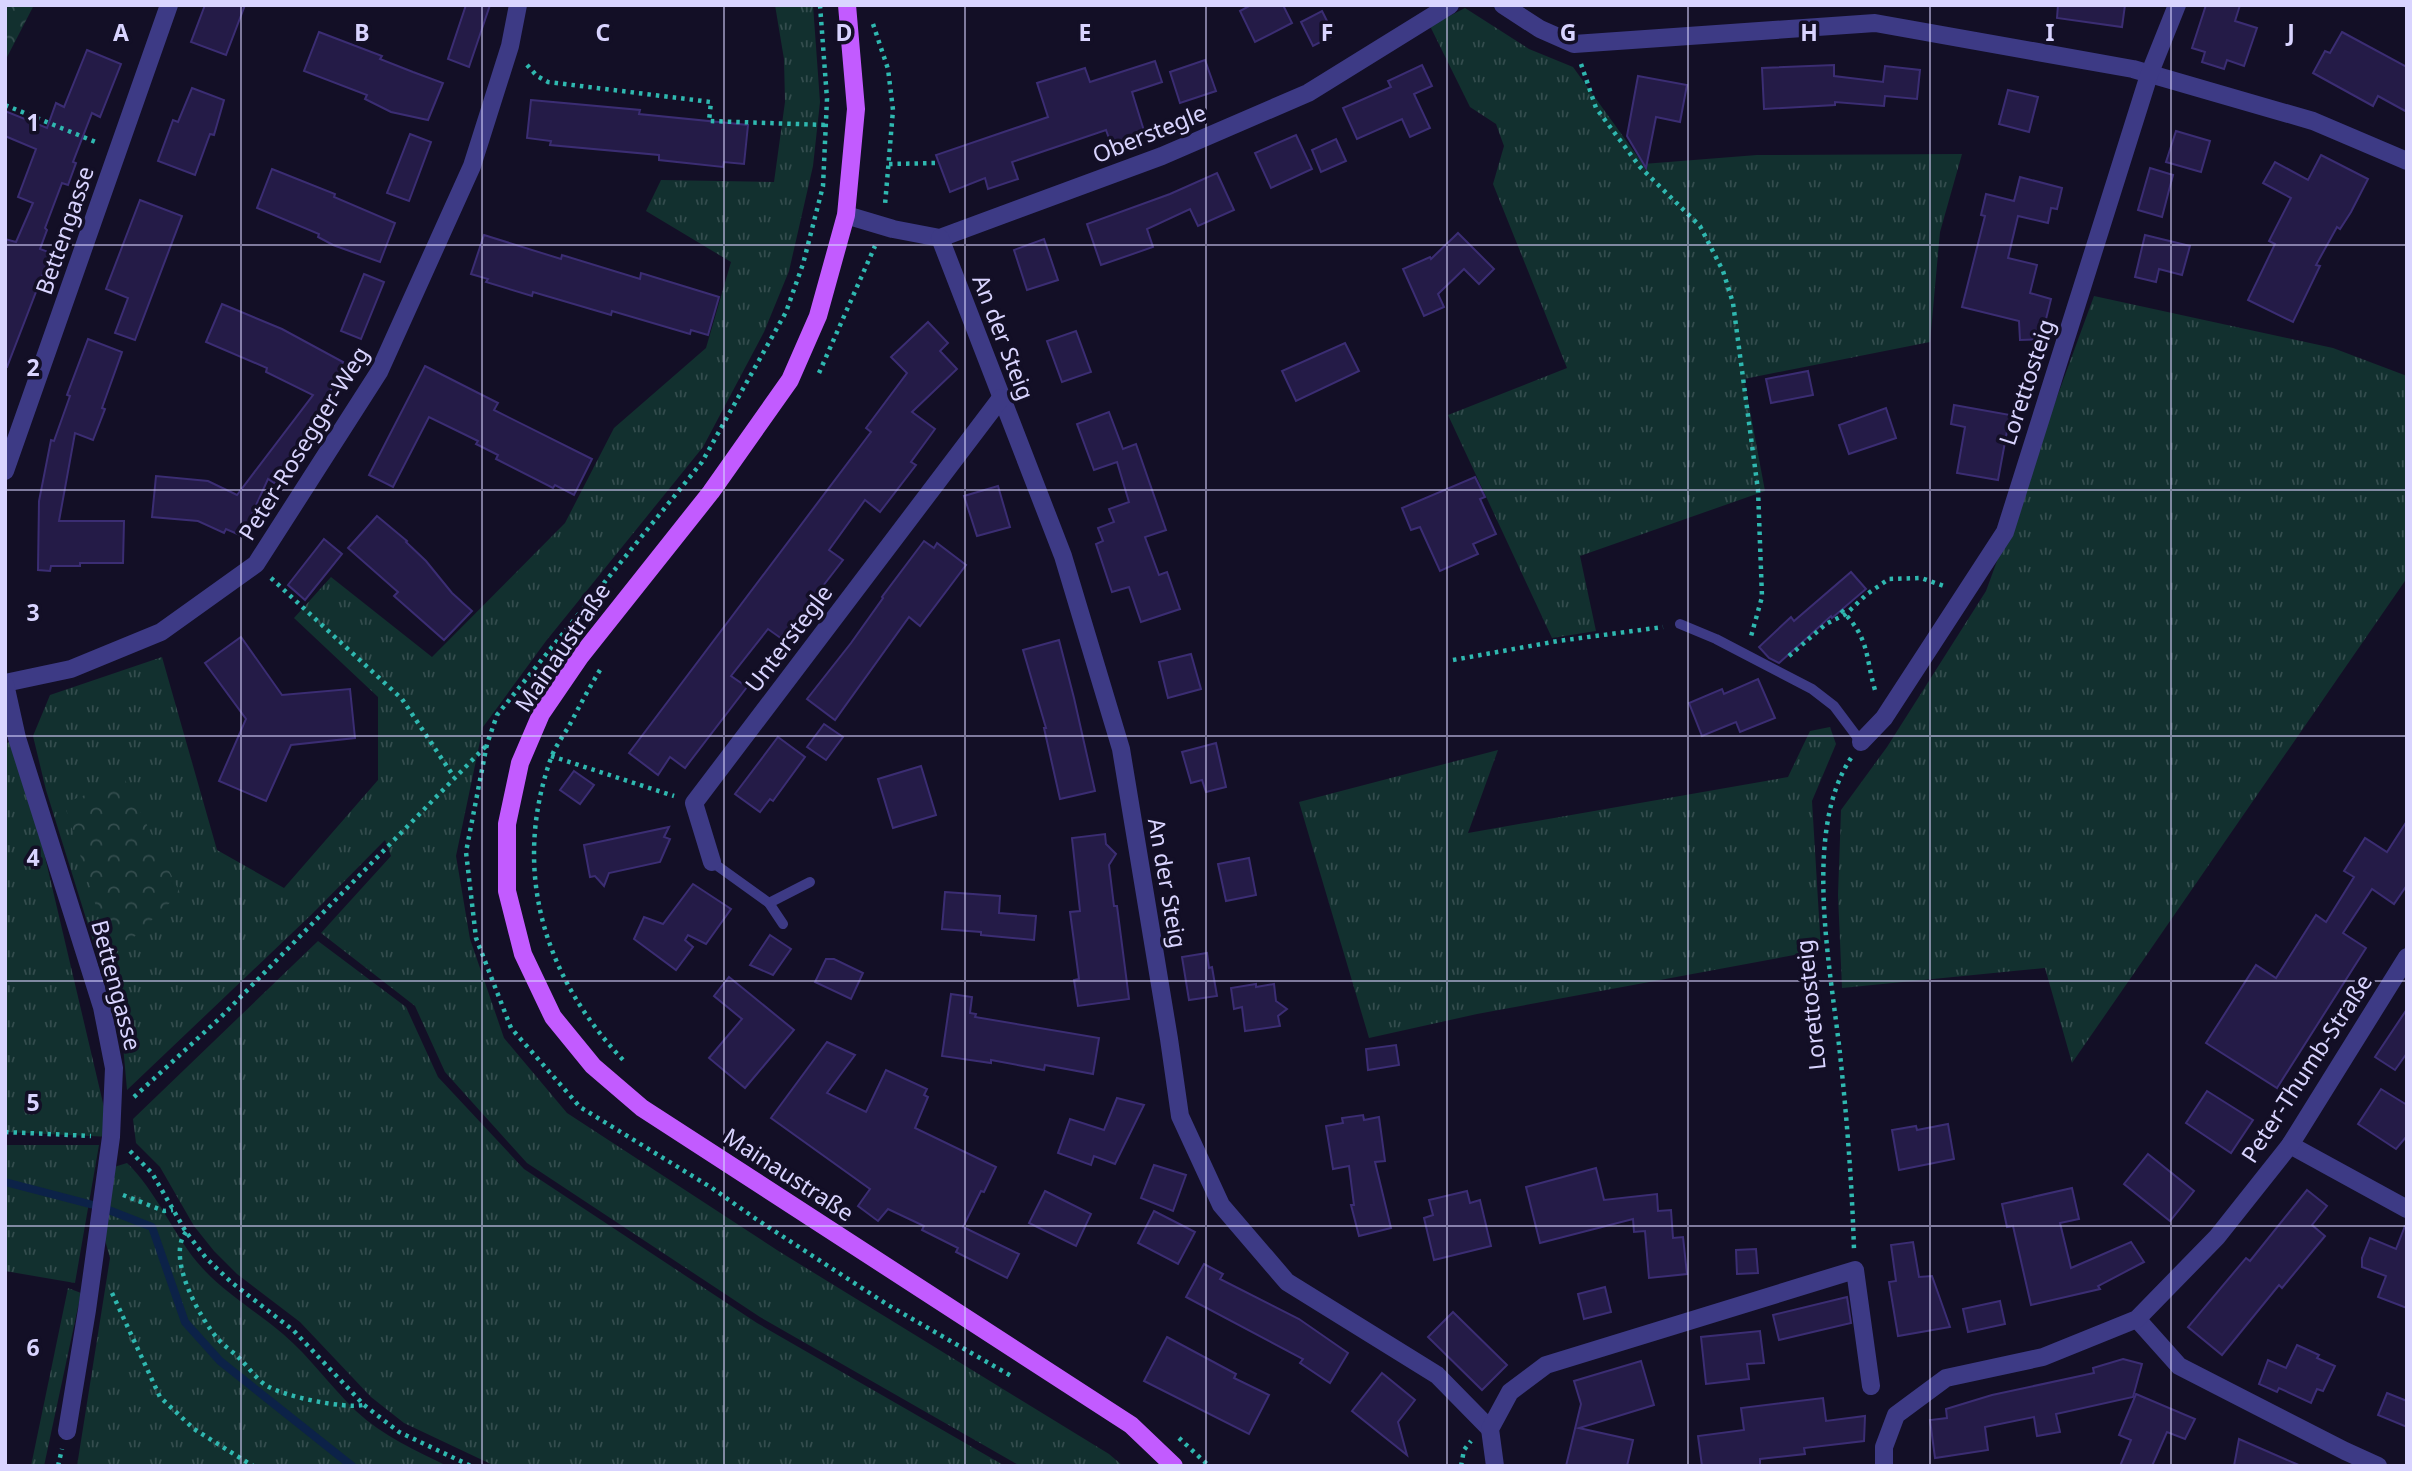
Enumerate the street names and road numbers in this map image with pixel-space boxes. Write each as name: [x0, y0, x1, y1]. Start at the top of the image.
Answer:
street label: Oberstegle: [1087, 96, 1211, 170]
street label: Bettengasse: [27, 162, 101, 298]
street label: An der Steig: [966, 270, 1042, 404]
street label: Lorettosteig: [1991, 315, 2061, 449]
street label: Peter-Rosegger-Weg: [230, 340, 376, 546]
street label: Mainaustraße: [507, 576, 617, 718]
street label: Unterstegle: [737, 578, 839, 698]
street label: An der Steig: [1141, 815, 1195, 951]
street label: Bettengasse: [84, 916, 150, 1054]
street label: Lorettosteig: [1787, 938, 1833, 1072]
street label: Peter-Thumb-Straße: [2233, 968, 2379, 1168]
street label: Mainaustraße: [717, 1120, 861, 1228]

